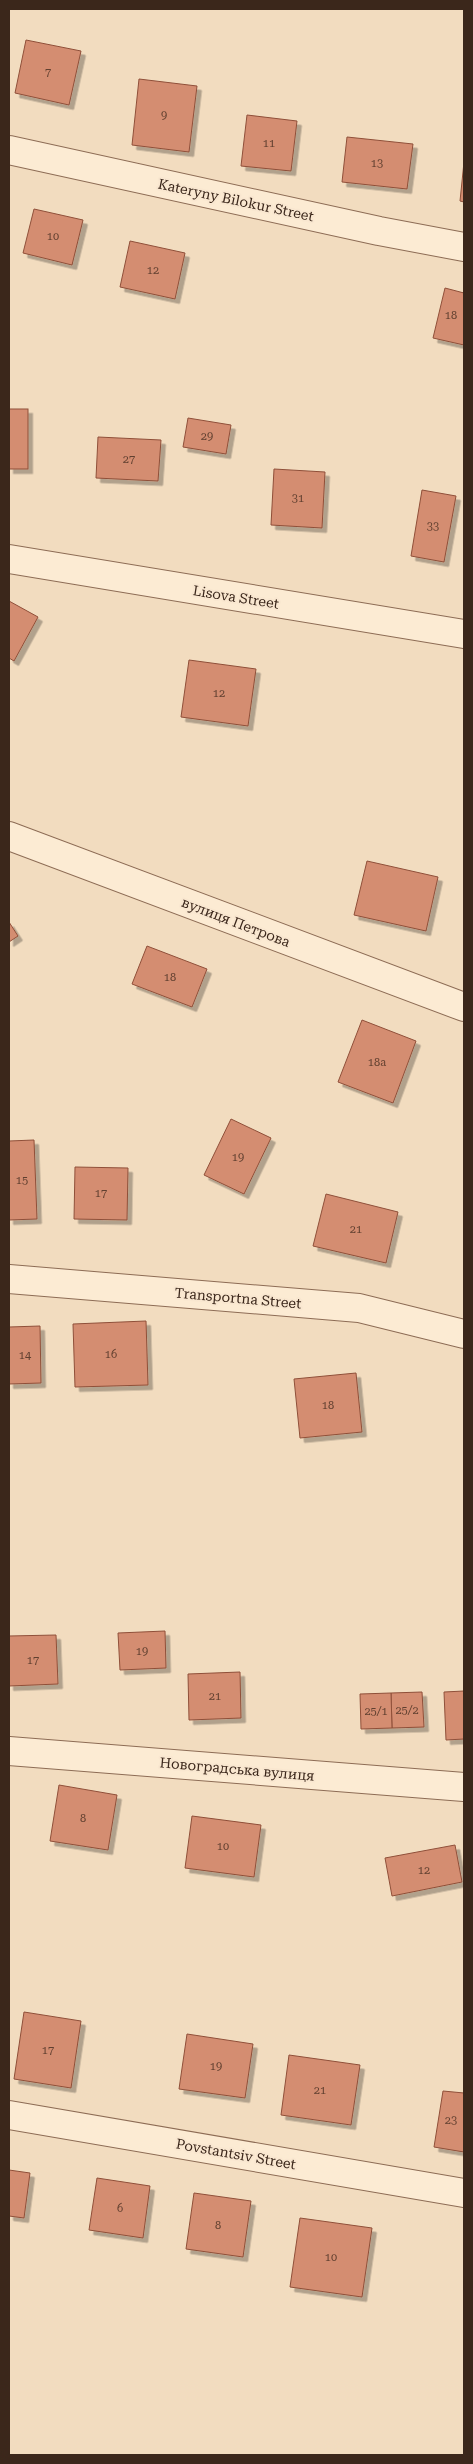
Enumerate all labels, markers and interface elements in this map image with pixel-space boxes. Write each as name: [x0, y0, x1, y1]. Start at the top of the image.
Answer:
house number: 7: [45, 66, 51, 79]
house number: 9: [161, 109, 167, 122]
house number: 11: [263, 137, 275, 150]
house number: 13: [371, 157, 383, 170]
street label: Kateryny Bilokur Street: [157, 176, 315, 224]
house number: 10: [47, 230, 59, 243]
house number: 12: [147, 264, 159, 277]
house number: 18: [445, 309, 457, 322]
house number: 29: [201, 430, 213, 443]
house number: 27: [123, 453, 135, 466]
house number: 31: [292, 492, 304, 505]
house number: 33: [427, 520, 439, 533]
street label: Lisova Street: [192, 582, 280, 612]
house number: 12: [213, 687, 225, 700]
street label: вулиця Петрова: [180, 894, 293, 950]
house number: 18: [164, 971, 176, 984]
house number: 18а: [368, 1056, 386, 1069]
house number: 19: [232, 1151, 244, 1164]
house number: 15: [16, 1174, 28, 1187]
house number: 17: [95, 1187, 107, 1200]
house number: 21: [350, 1223, 362, 1236]
street label: Transportna Street: [174, 1284, 302, 1312]
house number: 16: [105, 1348, 117, 1361]
house number: 14: [19, 1349, 32, 1362]
house number: 18: [322, 1399, 334, 1412]
house number: 19: [136, 1645, 148, 1658]
house number: 17: [27, 1654, 39, 1667]
house number: 21: [209, 1690, 221, 1703]
house number: 25/2: [395, 1704, 419, 1717]
house number: 25/1: [364, 1705, 388, 1718]
street label: Новоградська вулиця: [159, 1754, 315, 1784]
house number: 8: [80, 1812, 86, 1825]
house number: 10: [217, 1840, 229, 1853]
house number: 12: [418, 1864, 430, 1877]
house number: 17: [42, 2044, 54, 2057]
house number: 19: [210, 2060, 222, 2073]
house number: 21: [314, 2084, 326, 2097]
house number: 23: [445, 2114, 457, 2127]
street label: Povstantsiv Street: [175, 2136, 297, 2172]
house number: 6: [117, 2202, 123, 2215]
house number: 8: [215, 2219, 221, 2232]
house number: 10: [325, 2251, 337, 2264]

